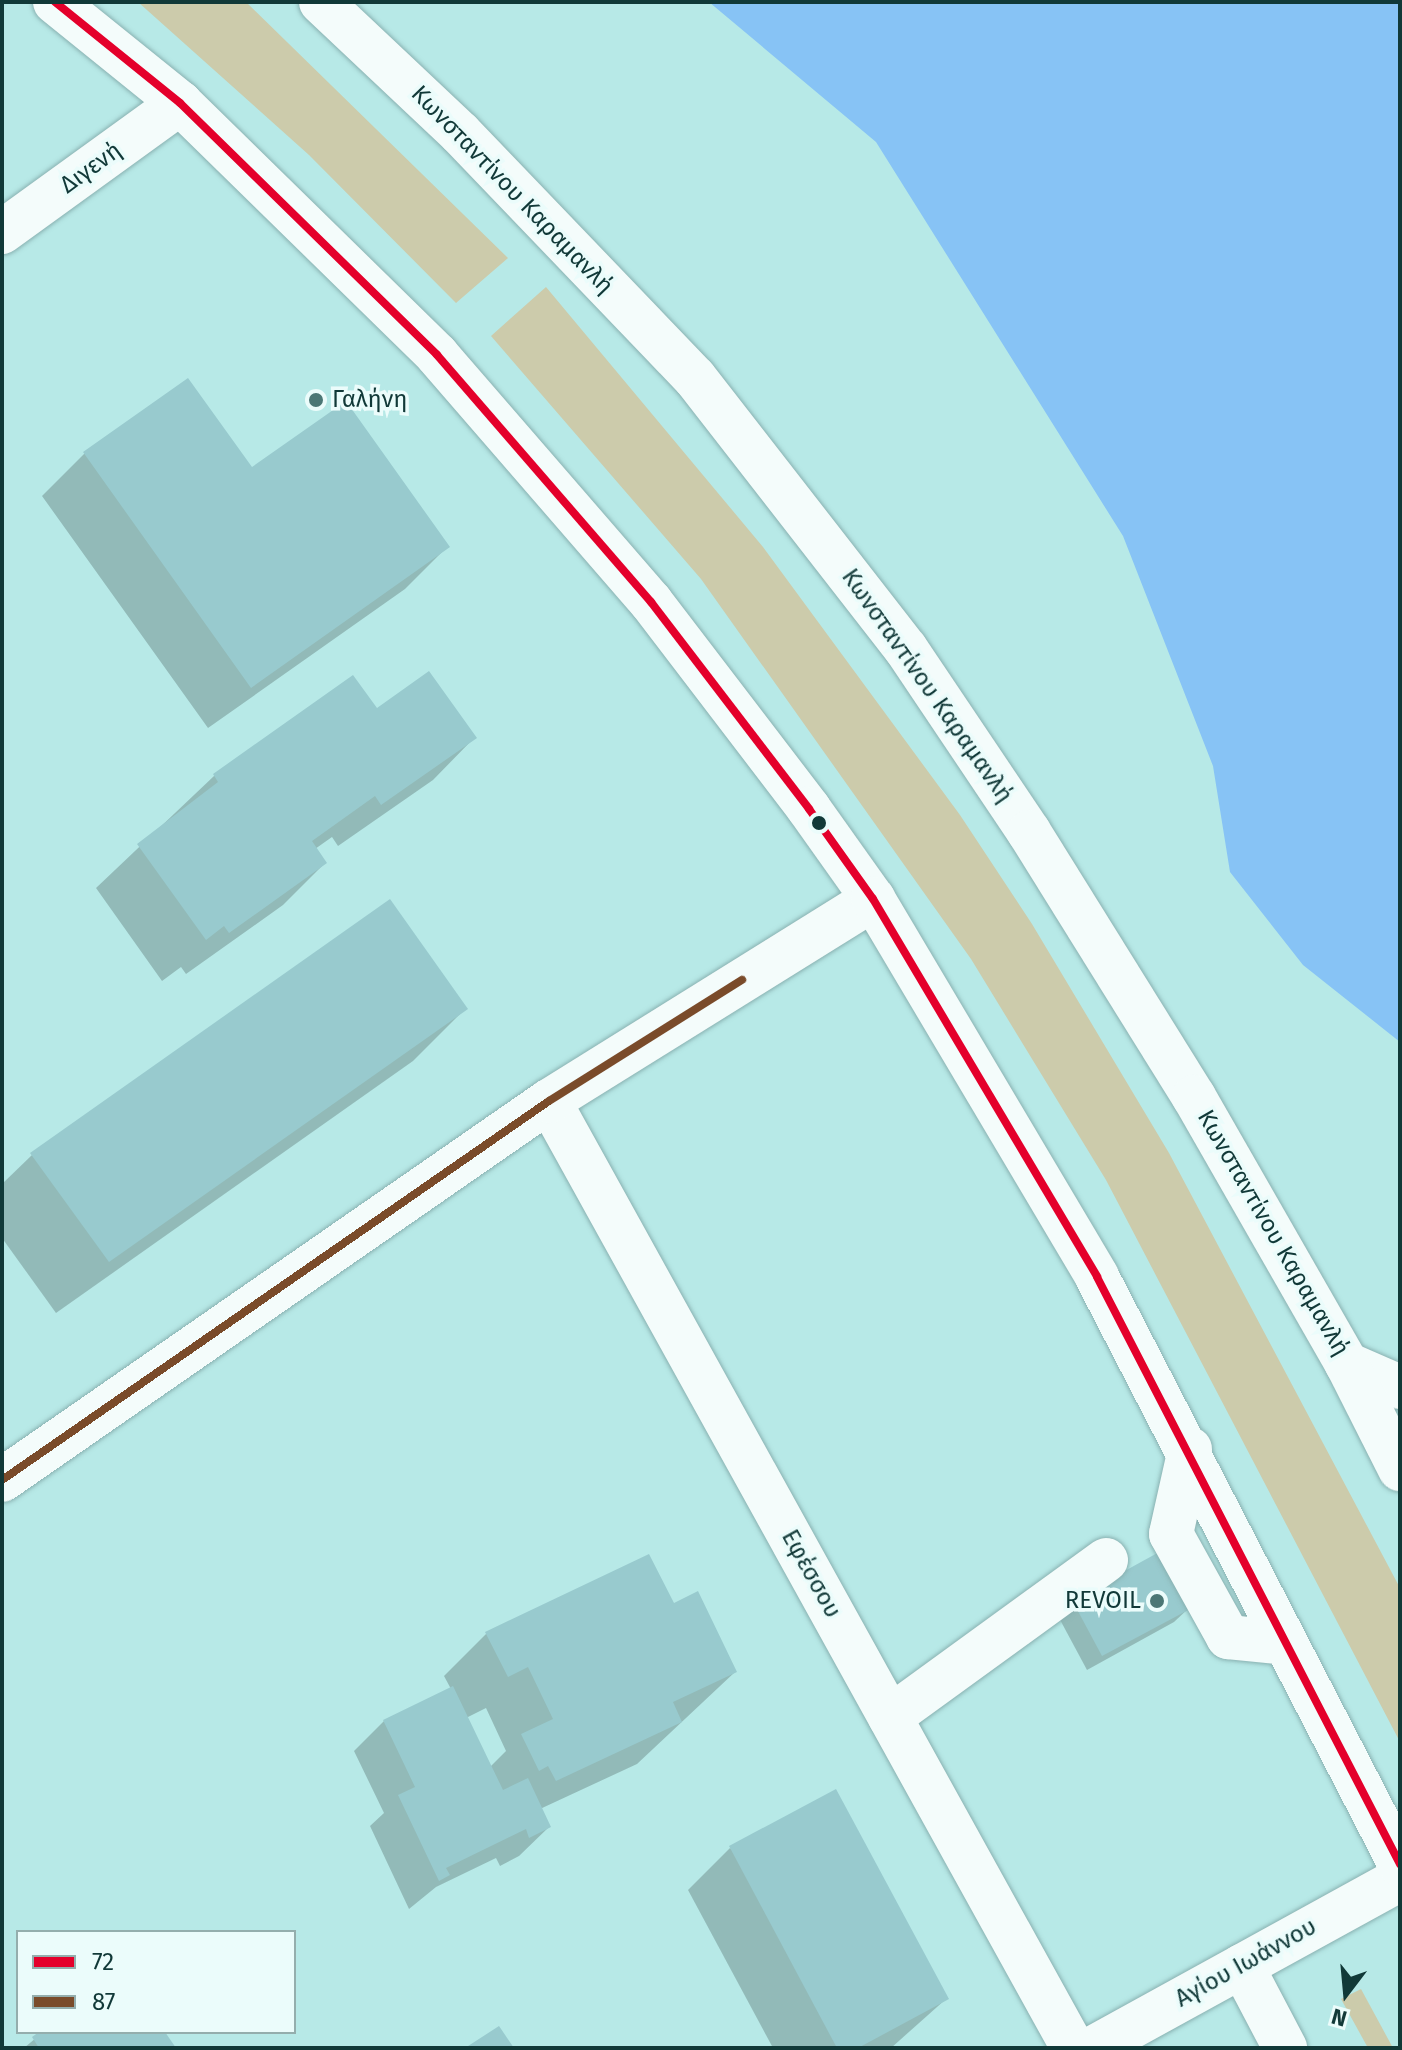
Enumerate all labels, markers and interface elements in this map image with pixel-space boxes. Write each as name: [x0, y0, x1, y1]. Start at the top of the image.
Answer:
street label: Κωνσταντίνου Καραμανλή: [405, 80, 619, 300]
street label: Διγενή: [55, 136, 127, 200]
place label: Γαλήνη: [332, 386, 407, 414]
marker: Γαλήνη: [307, 391, 325, 409]
street label: Κωνσταντίνου Καραμανλή: [835, 563, 1019, 809]
unlabelled marker: [811, 815, 827, 831]
street label: Κωνσταντίνου Καραμανλή: [1191, 1105, 1355, 1361]
street label: Εφέσσου: [775, 1525, 847, 1623]
place label: REVOIL: [1065, 1587, 1141, 1615]
marker: REVOIL: [1148, 1592, 1166, 1610]
street label: Αγίου Ιωάννου: [1170, 1912, 1322, 2014]
legend: [16, 1930, 296, 2034]
text: 72: [92, 1948, 114, 1976]
north arrow: [1306, 1954, 1386, 2034]
text: 87: [92, 1988, 116, 2016]
text: N: [1329, 2003, 1350, 2033]

